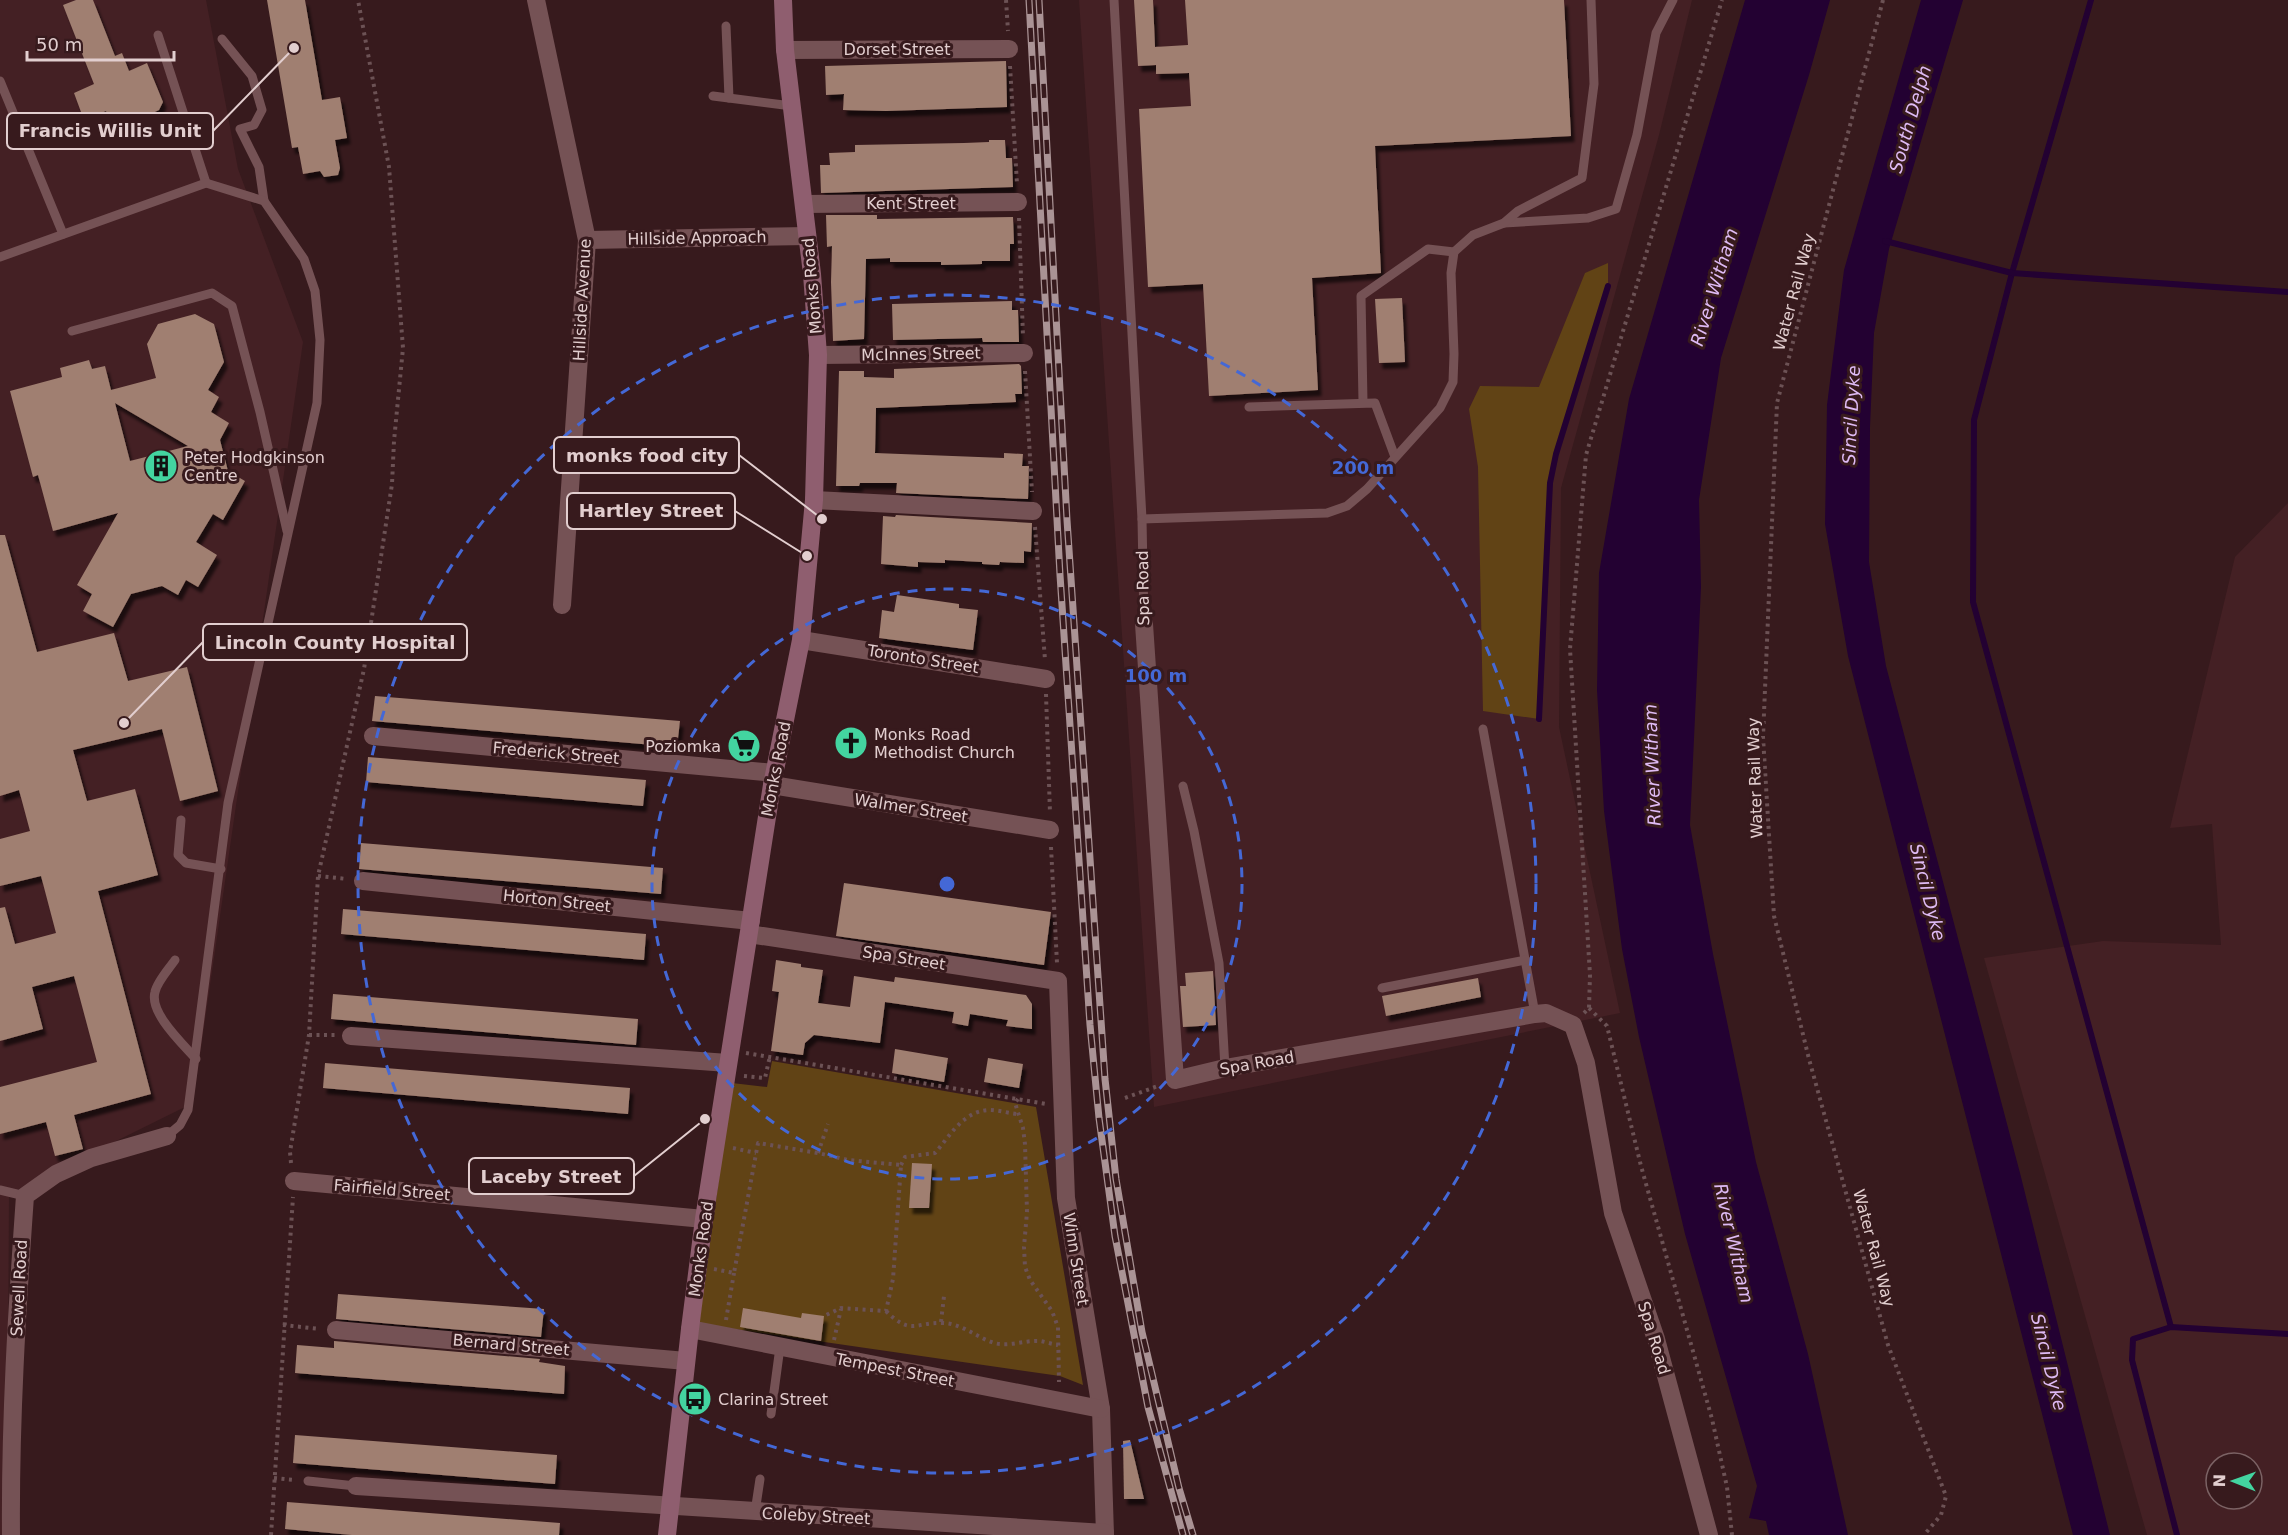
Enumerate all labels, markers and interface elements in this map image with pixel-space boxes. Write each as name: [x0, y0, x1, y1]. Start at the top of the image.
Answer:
scale bar: [27, 24, 174, 62]
text: 50 m: [36, 34, 82, 55]
street label: Dorset Street: [844, 40, 950, 59]
water label: South Delph: [1885, 63, 1935, 175]
callout: Francis Willis Unit: [7, 113, 213, 149]
text: Francis Willis Unit: [19, 120, 202, 141]
street label: Kent Street: [866, 194, 956, 213]
water label: River Witham: [1686, 226, 1742, 348]
street label: Hillside Approach: [627, 227, 767, 249]
street label: Water Rail Way: [1769, 231, 1819, 353]
street label: Monks Road: [798, 237, 826, 335]
street label: Hillside Avenue: [569, 238, 595, 362]
street label: McInnes Street: [861, 343, 981, 365]
water label: Sincil Dyke: [1838, 365, 1864, 465]
callout: monks food city: [554, 437, 739, 473]
text: monks food city: [566, 445, 728, 466]
building icon: Peter Hodgkinson Centre: [143, 448, 179, 484]
place label: Peter Hodgkinson Centre: [184, 448, 325, 485]
text: 200 m: [1332, 457, 1394, 478]
callout: Hartley Street: [567, 493, 735, 529]
text: Hartley Street: [579, 500, 724, 521]
street label: Spa Road: [1133, 550, 1153, 626]
callout: Lincoln County Hospital: [203, 624, 467, 660]
text: Lincoln County Hospital: [215, 632, 455, 653]
street label: Toronto Street: [865, 641, 980, 677]
text: 100 m: [1125, 665, 1187, 686]
water label: River Witham: [1639, 704, 1665, 826]
street label: Water Rail Way: [1743, 717, 1767, 839]
street label: Monks Road: [757, 720, 795, 818]
church icon: Monks Road Methodist Church: [833, 725, 869, 761]
place label: Monks Road Methodist Church: [874, 725, 1015, 762]
supermarket icon: Poziomka: [726, 728, 762, 764]
place label: Poziomka: [645, 737, 721, 756]
street label: Frederick Street: [492, 738, 620, 768]
street label: Walmer Street: [853, 790, 969, 826]
water label: Sincil Dyke: [1906, 841, 1950, 943]
centre of rings: [937, 874, 957, 894]
street label: Horton Street: [502, 886, 612, 916]
street label: Spa Street: [861, 942, 947, 974]
street label: Spa Road: [1218, 1047, 1296, 1079]
callout: Laceby Street: [469, 1158, 634, 1194]
text: Laceby Street: [481, 1166, 622, 1187]
street label: Fairfield Street: [333, 1175, 451, 1205]
water label: River Witham: [1710, 1181, 1758, 1305]
street label: Water Rail Way: [1849, 1187, 1899, 1309]
street label: Monks Road: [685, 1200, 717, 1298]
street label: Winn Street: [1059, 1211, 1093, 1307]
street label: Sewell Road: [7, 1239, 31, 1337]
street label: Spa Road: [1634, 1299, 1674, 1377]
water label: Sincil Dyke: [2027, 1311, 2071, 1413]
street label: Bernard Street: [452, 1330, 570, 1360]
street label: Tempest Street: [833, 1349, 956, 1391]
bus stop icon: Clarina Street: [677, 1381, 713, 1417]
place label: Clarina Street: [718, 1390, 828, 1409]
north arrow: [2204, 1451, 2264, 1511]
text: N: [2210, 1474, 2229, 1488]
street label: Coleby Street: [761, 1504, 871, 1528]

